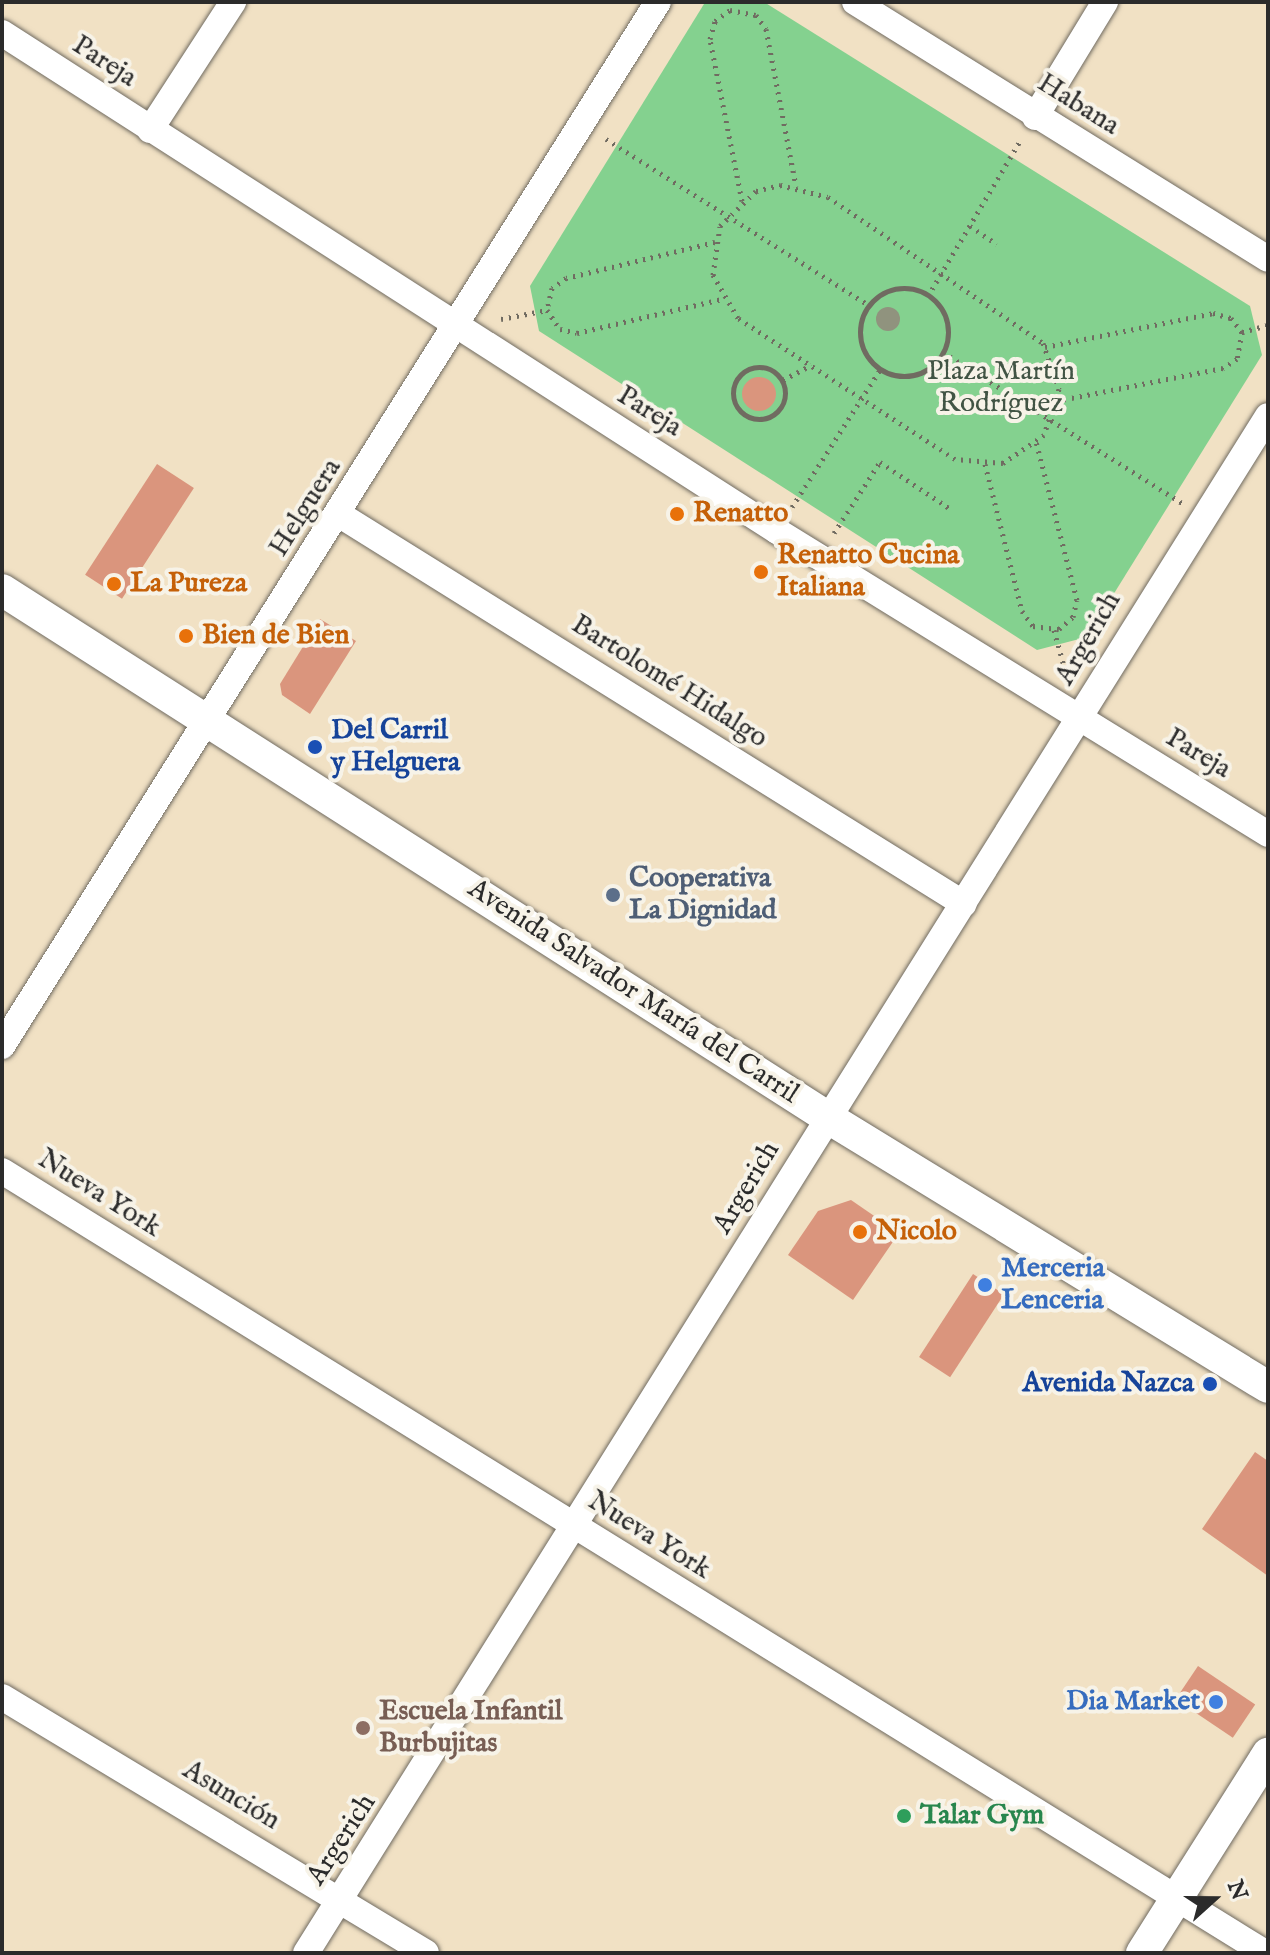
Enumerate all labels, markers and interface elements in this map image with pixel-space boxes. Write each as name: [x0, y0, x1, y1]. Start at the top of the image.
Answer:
street label: Pareja: [66, 29, 142, 95]
street label: Habana: [1031, 67, 1125, 143]
park label: Plaza Martín Rodríguez: [927, 355, 1075, 421]
street label: Pareja: [610, 379, 688, 445]
street label: Helguera: [263, 453, 349, 563]
place label: Renatto: [693, 497, 788, 531]
marker: Renatto: [668, 505, 686, 523]
place label: Renatto Cucina Italiana: [777, 539, 959, 605]
marker: Renatto Cucina Italiana: [752, 563, 770, 581]
place label: La Pureza: [130, 567, 247, 601]
marker: La Pureza: [105, 575, 123, 593]
street label: Argerich: [1049, 587, 1129, 691]
street label: Bartolomé Hidalgo: [565, 608, 773, 756]
place label: Bien de Bien: [202, 619, 349, 653]
marker: Bien de Bien: [177, 627, 195, 645]
place label: Del Carril y Helguera: [331, 714, 460, 780]
street label: Pareja: [1159, 722, 1237, 786]
marker: Del Carril y Helguera: [306, 738, 324, 756]
place label: Cooperativa La Dignidad: [629, 862, 777, 928]
street label: Avenida Salvador María del Carril: [461, 872, 805, 1112]
marker: Cooperativa La Dignidad: [604, 886, 622, 904]
street label: Argerich: [706, 1136, 788, 1240]
street label: Nueva York: [31, 1143, 167, 1245]
place label: Nicolo: [876, 1215, 957, 1249]
marker: Nicolo: [851, 1223, 869, 1241]
place label: Merceria Lenceria: [1001, 1252, 1105, 1318]
marker: Merceria Lenceria: [976, 1276, 994, 1294]
place label: Avenida Nazca: [1022, 1367, 1194, 1401]
marker: Avenida Nazca: [1201, 1375, 1219, 1393]
street label: Nueva York: [581, 1485, 717, 1587]
place label: Dia Market: [1066, 1685, 1200, 1719]
marker: Dia Market: [1207, 1693, 1225, 1711]
place label: Escuela Infantil Burbujitas: [379, 1695, 562, 1761]
marker: Escuela Infantil Burbujitas: [354, 1719, 372, 1737]
street label: Asunción: [176, 1754, 286, 1838]
street label: Argerich: [300, 1788, 384, 1892]
place label: Talar Gym: [920, 1799, 1044, 1833]
marker: Talar Gym: [895, 1807, 913, 1825]
north arrow: [1174, 1859, 1254, 1939]
text: N: [1220, 1876, 1253, 1904]

